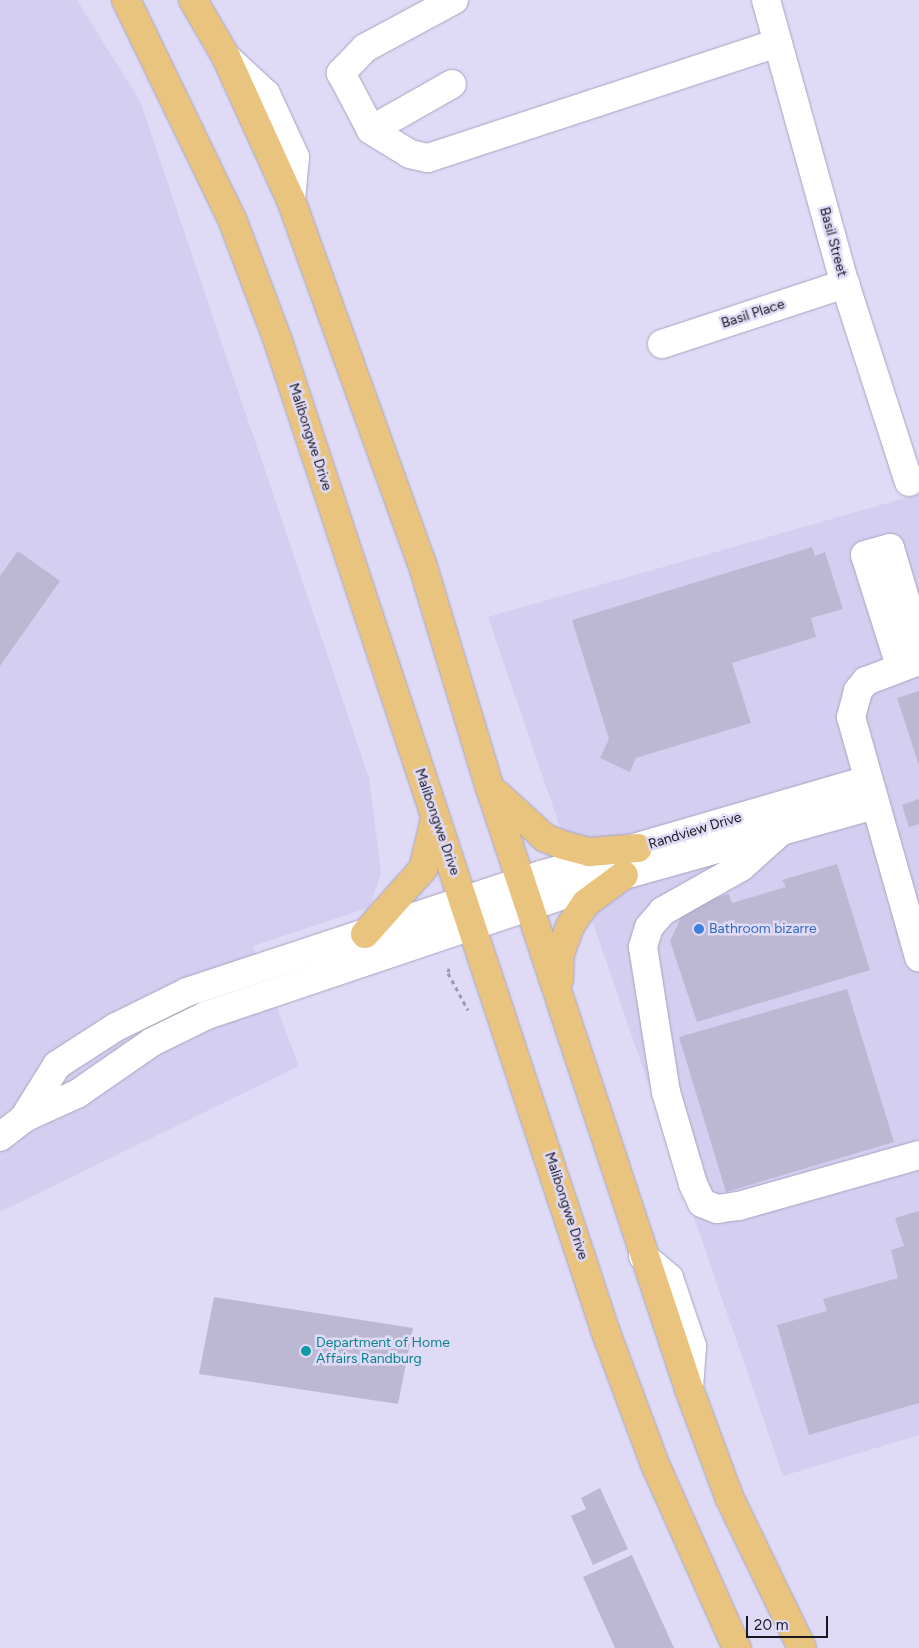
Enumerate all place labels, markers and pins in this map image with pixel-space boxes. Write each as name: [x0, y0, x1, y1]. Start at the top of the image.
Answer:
place label: Bathroom bizarre: [709, 921, 817, 937]
marker: Bathroom bizarre: [693, 923, 705, 935]
place label: Department of Home Affairs Randburg: [316, 1335, 450, 1368]
marker: Department of Home Affairs Randburg: [300, 1345, 312, 1357]

